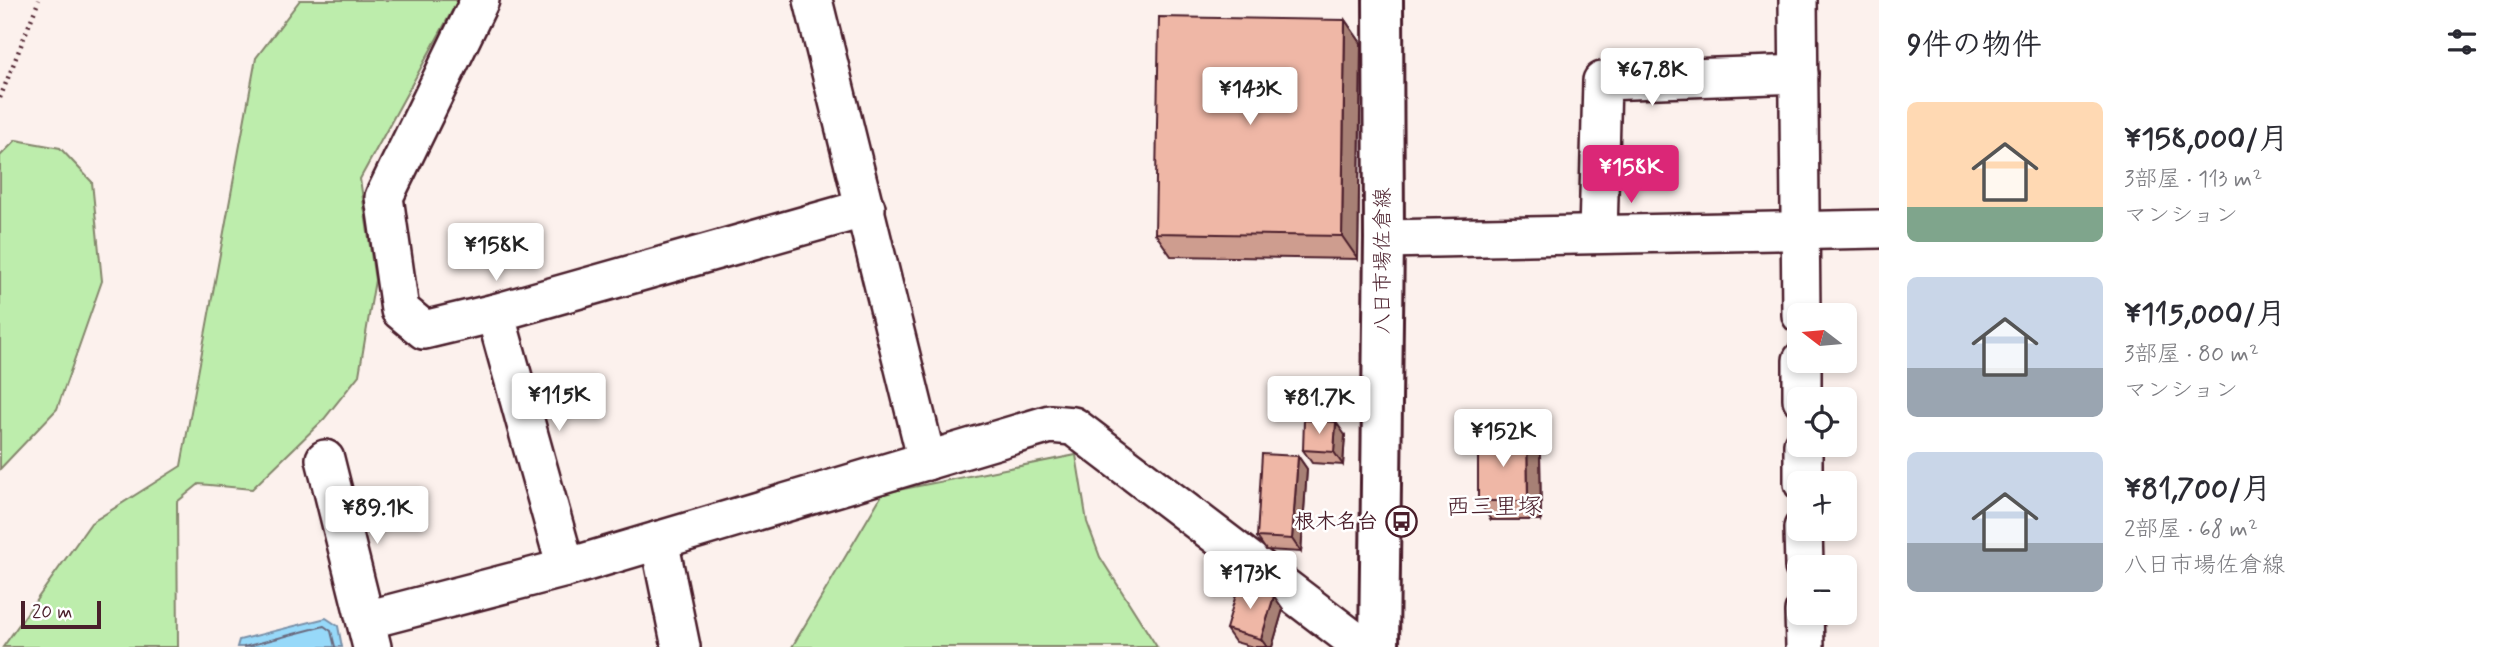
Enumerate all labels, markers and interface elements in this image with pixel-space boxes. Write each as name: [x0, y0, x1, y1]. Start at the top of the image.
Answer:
icon: filters: [2443, 23, 2481, 61]
text: 9件の物件: [1907, 26, 2042, 65]
pin: ¥67.8K: [1595, 48, 1709, 108]
text: ¥67.8K: [1617, 56, 1687, 86]
pin: ¥143K: [1201, 68, 1299, 127]
text: ¥143K: [1218, 75, 1282, 105]
text: ¥158,000/月: [2124, 120, 2288, 159]
icon: home: [1963, 130, 2047, 214]
pin: ¥158K: [1582, 146, 1680, 205]
text: ¥158K: [1599, 153, 1663, 183]
text: 3部屋 · 113 m²: [2124, 165, 2262, 195]
street label: 八日市場佐倉線: [1369, 188, 1397, 335]
text: マンション: [2124, 201, 2238, 231]
pin: ¥158K: [447, 224, 545, 283]
text: ¥158K: [464, 231, 528, 261]
text: ¥115,000/月: [2124, 295, 2286, 334]
north arrow: [1787, 303, 1857, 373]
map controls: [1787, 303, 1857, 625]
icon: home: [1963, 305, 2047, 389]
text: 3部屋 · 80 m²: [2124, 340, 2259, 370]
pin: ¥115K: [510, 374, 608, 433]
pin: ¥81.7K: [1262, 376, 1376, 436]
text: マンション: [2124, 376, 2238, 406]
text: ¥115K: [528, 381, 590, 411]
text: ¥81.7K: [1283, 384, 1355, 414]
button: locate: [1787, 387, 1857, 457]
pin: ¥152K: [1454, 410, 1552, 469]
text: ¥152K: [1470, 417, 1536, 447]
text: ¥81,700/月: [2124, 470, 2271, 509]
button: +: [1787, 471, 1857, 541]
icon: home: [1963, 480, 2047, 564]
pin: ¥89.1K: [320, 486, 434, 546]
district label: 西三里塚: [1446, 492, 1542, 523]
text: ¥89.1K: [341, 494, 413, 524]
bus stop icon: 根木名台: [1384, 505, 1418, 539]
place label: 根木名台: [1294, 508, 1378, 536]
text: 2部屋 · 68 m²: [2124, 515, 2258, 545]
text: 八日市場佐倉線: [2124, 551, 2285, 581]
pin: ¥173K: [1201, 552, 1299, 611]
button: −: [1787, 555, 1857, 625]
text: ¥173K: [1220, 559, 1280, 589]
scale bar: [21, 598, 102, 630]
text: 20 m: [32, 600, 72, 625]

